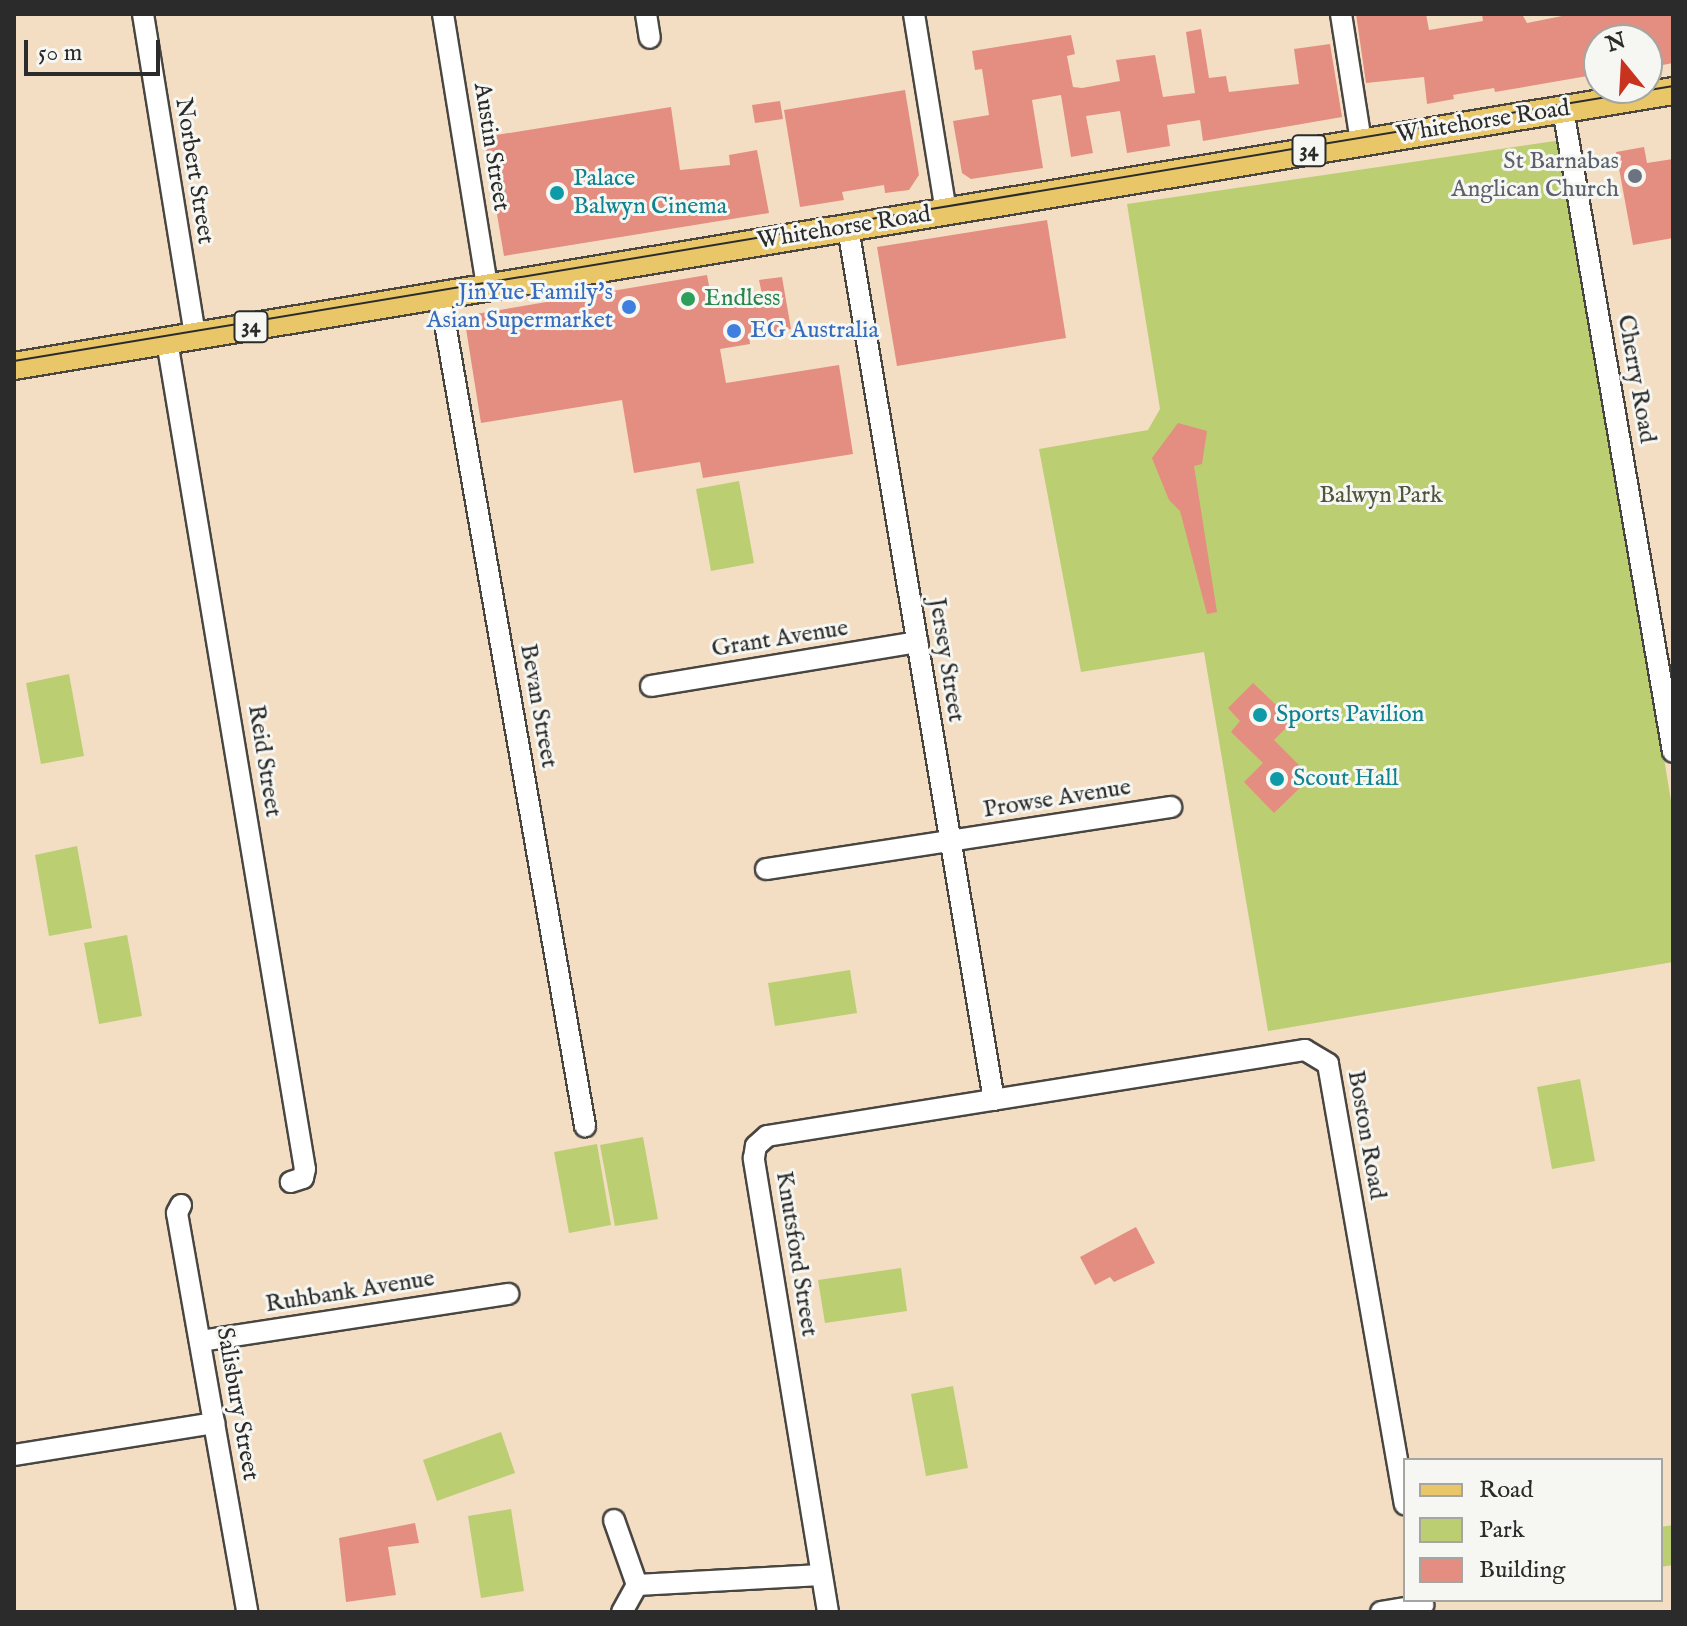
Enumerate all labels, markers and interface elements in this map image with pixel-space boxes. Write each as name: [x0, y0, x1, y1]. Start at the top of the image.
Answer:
scale bar: [28, 24, 164, 74]
north arrow: [1583, 24, 1663, 104]
text: N: [1603, 27, 1630, 59]
text: 50 m: [38, 38, 82, 69]
street label: Austin Street: [467, 81, 515, 213]
street label: Whitehorse Road: [1394, 94, 1572, 150]
street label: Norbert Street: [168, 96, 220, 246]
road number: 34: [1291, 133, 1327, 169]
place label: St Barnabas Anglican Church: [1451, 148, 1619, 204]
place label: Palace Balwyn Cinema: [573, 165, 727, 221]
marker: St Barnabas Anglican Church: [1626, 167, 1644, 185]
marker: Palace Balwyn Cinema: [548, 184, 566, 202]
street label: Whitehorse Road: [755, 200, 933, 256]
place label: JinYue Family's Asian Supermarket: [426, 279, 613, 335]
place label: Endless: [704, 285, 781, 313]
marker: Endless: [679, 290, 697, 308]
marker: JinYue Family's Asian Supermarket: [620, 298, 638, 316]
road number: 34: [233, 309, 269, 345]
street label: Cherry Road: [1611, 313, 1661, 445]
place label: EG Australia: [750, 317, 879, 345]
marker: EG Australia: [725, 322, 743, 340]
park label: Balwyn Park: [1319, 482, 1443, 510]
street label: Jersey Street: [922, 596, 970, 724]
street label: Grant Avenue: [710, 614, 850, 664]
street label: Bevan Street: [513, 642, 563, 770]
place label: Sports Pavilion: [1276, 701, 1424, 729]
street label: Reid Street: [241, 703, 287, 819]
marker: Sports Pavilion: [1251, 706, 1269, 724]
place label: Scout Hall: [1293, 765, 1399, 793]
marker: Scout Hall: [1268, 770, 1286, 788]
street label: Prowse Avenue: [981, 773, 1133, 825]
street label: Boston Road: [1340, 1068, 1392, 1202]
street label: Knutsford Street: [769, 1169, 823, 1339]
street label: Ruhbank Avenue: [263, 1264, 437, 1320]
street label: Salisbury Street: [209, 1325, 265, 1483]
legend: [1403, 1458, 1663, 1602]
text: Road: [1479, 1475, 1533, 1506]
text: Park: [1479, 1515, 1525, 1546]
text: Building: [1479, 1555, 1565, 1586]

